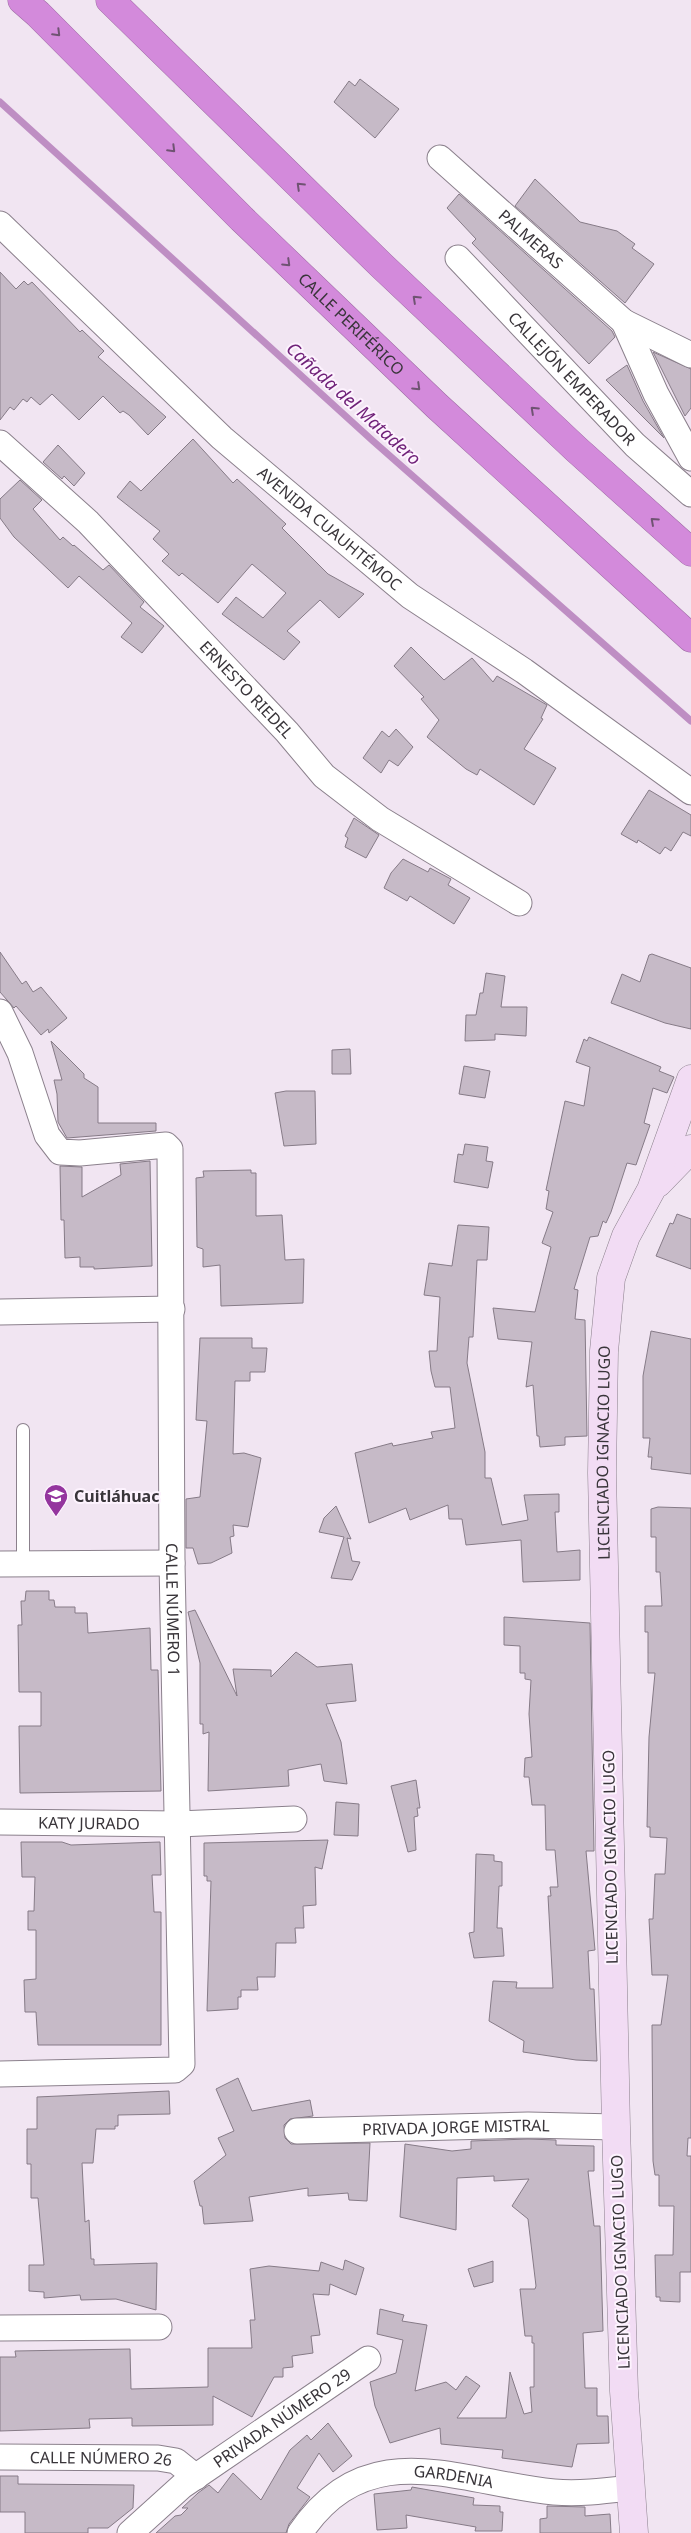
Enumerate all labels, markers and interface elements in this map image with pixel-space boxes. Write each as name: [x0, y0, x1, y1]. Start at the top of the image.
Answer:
one-way arrow: [51, 27, 60, 36]
one-way arrow: [166, 143, 175, 152]
one-way arrow: [296, 183, 305, 192]
street label: PALMERAS: [494, 204, 568, 274]
one-way arrow: [282, 257, 291, 266]
street label: CALLE PERIFÉRICO: [294, 268, 409, 380]
one-way arrow: [413, 296, 422, 305]
street label: CALLEJÓN EMPERADOR: [503, 307, 641, 450]
water label: Cañada del Matadero: [282, 336, 426, 470]
one-way arrow: [412, 381, 421, 390]
one-way arrow: [531, 407, 540, 416]
street label: AVENIDA CUAUHTÉMOC: [253, 462, 406, 595]
one-way arrow: [650, 518, 659, 527]
street label: ERNESTO RIEDEL: [195, 636, 299, 743]
street label: LICENCIADO IGNACIO LUGO: [591, 1345, 615, 1560]
school or university icon: Cuitláhuac: [43, 1483, 69, 1517]
place label: Cuitláhuac: [74, 1485, 159, 1507]
street label: CALLE NÚMERO 1: [161, 1543, 185, 1676]
street label: LICENCIADO IGNACIO LUGO: [597, 1750, 623, 1964]
street label: KATY JURADO: [38, 1811, 140, 1835]
street label: PRIVADA JORGE MISTRAL: [362, 2114, 550, 2140]
street label: LICENCIADO IGNACIO LUGO: [605, 2154, 635, 2370]
street label: PRIVADA NÚMERO 29: [209, 2363, 355, 2473]
street label: CALLE NÚMERO 26: [30, 2446, 174, 2471]
street label: GARDENIA: [413, 2460, 496, 2493]

